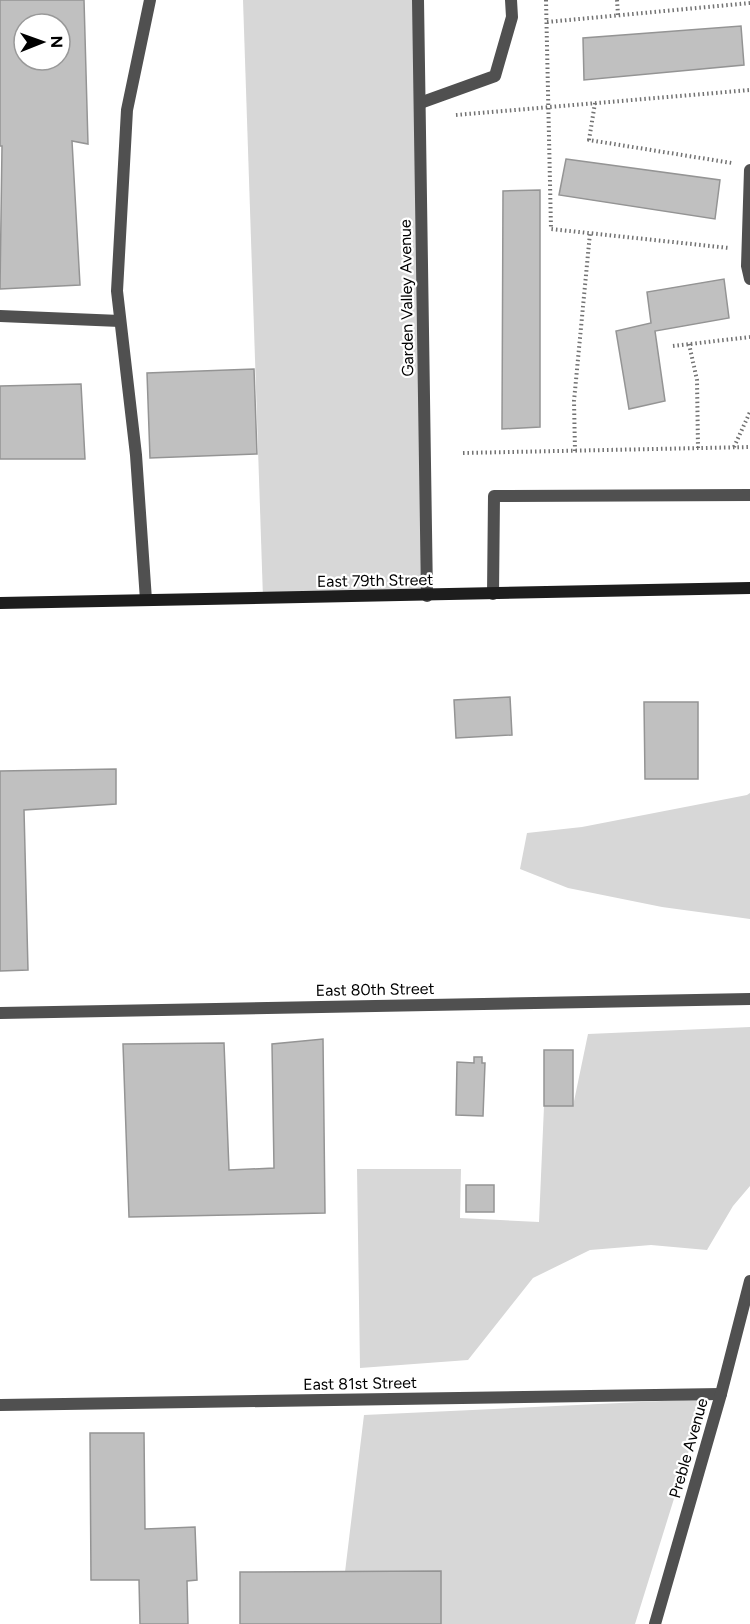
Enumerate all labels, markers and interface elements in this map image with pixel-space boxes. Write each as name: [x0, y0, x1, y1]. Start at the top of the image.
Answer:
north arrow: [12, 12, 72, 72]
text: N: [47, 35, 66, 48]
street label: Garden Valley Avenue: [396, 219, 417, 377]
street label: East 79th Street: [317, 570, 433, 591]
street label: East 80th Street: [315, 979, 435, 1000]
street label: East 81st Street: [303, 1373, 417, 1394]
street label: Preble Avenue: [665, 1396, 712, 1500]

